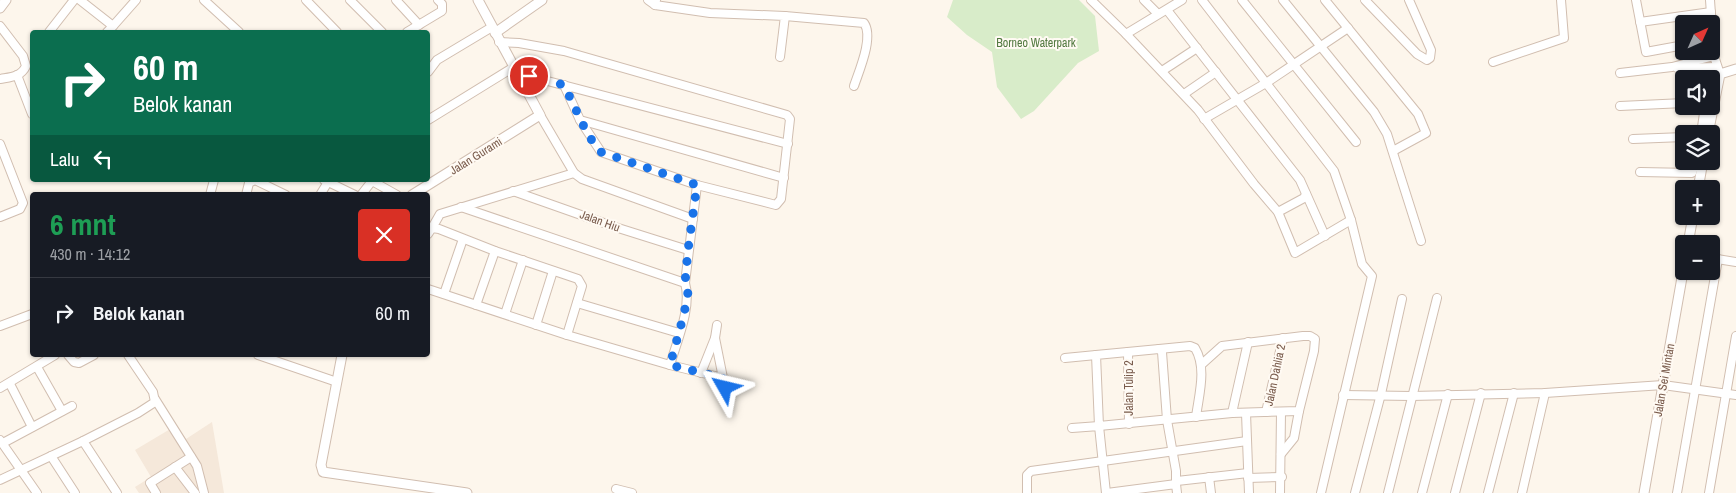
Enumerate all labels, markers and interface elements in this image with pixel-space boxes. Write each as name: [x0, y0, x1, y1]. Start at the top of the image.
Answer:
north arrow: [1675, 15, 1720, 60]
map controls: [1675, 15, 1720, 280]
park label: Borneo Waterpark: [996, 35, 1076, 51]
text: 60 m: [133, 44, 198, 91]
icon: right: [50, 50, 115, 115]
pin: [508, 55, 550, 97]
icon: arrive: [515, 62, 543, 90]
button: sound: [1675, 70, 1720, 115]
text: Belok kanan: [133, 89, 232, 119]
button: layers: [1675, 125, 1720, 170]
street label: Jalan Gurami: [447, 134, 505, 178]
icon: left: [89, 145, 117, 173]
text: Lalu: [50, 146, 79, 172]
button: +: [1675, 180, 1720, 225]
text: 6 mnt: [50, 204, 116, 244]
street label: Jalan Hiu: [578, 206, 622, 236]
button: close: [358, 209, 410, 261]
button: −: [1675, 235, 1720, 280]
text: 430 m · 14:12: [50, 243, 130, 265]
icon: right: [50, 299, 78, 327]
text: Belok kanan: [93, 300, 185, 326]
text: 60 m: [375, 300, 410, 326]
street label: Jalan Sei Mintan: [1650, 342, 1678, 418]
street label: Jalan Dahlia 2: [1261, 343, 1289, 407]
street label: Jalan Tulip 2: [1121, 360, 1137, 416]
position arrow: [698, 361, 750, 413]

